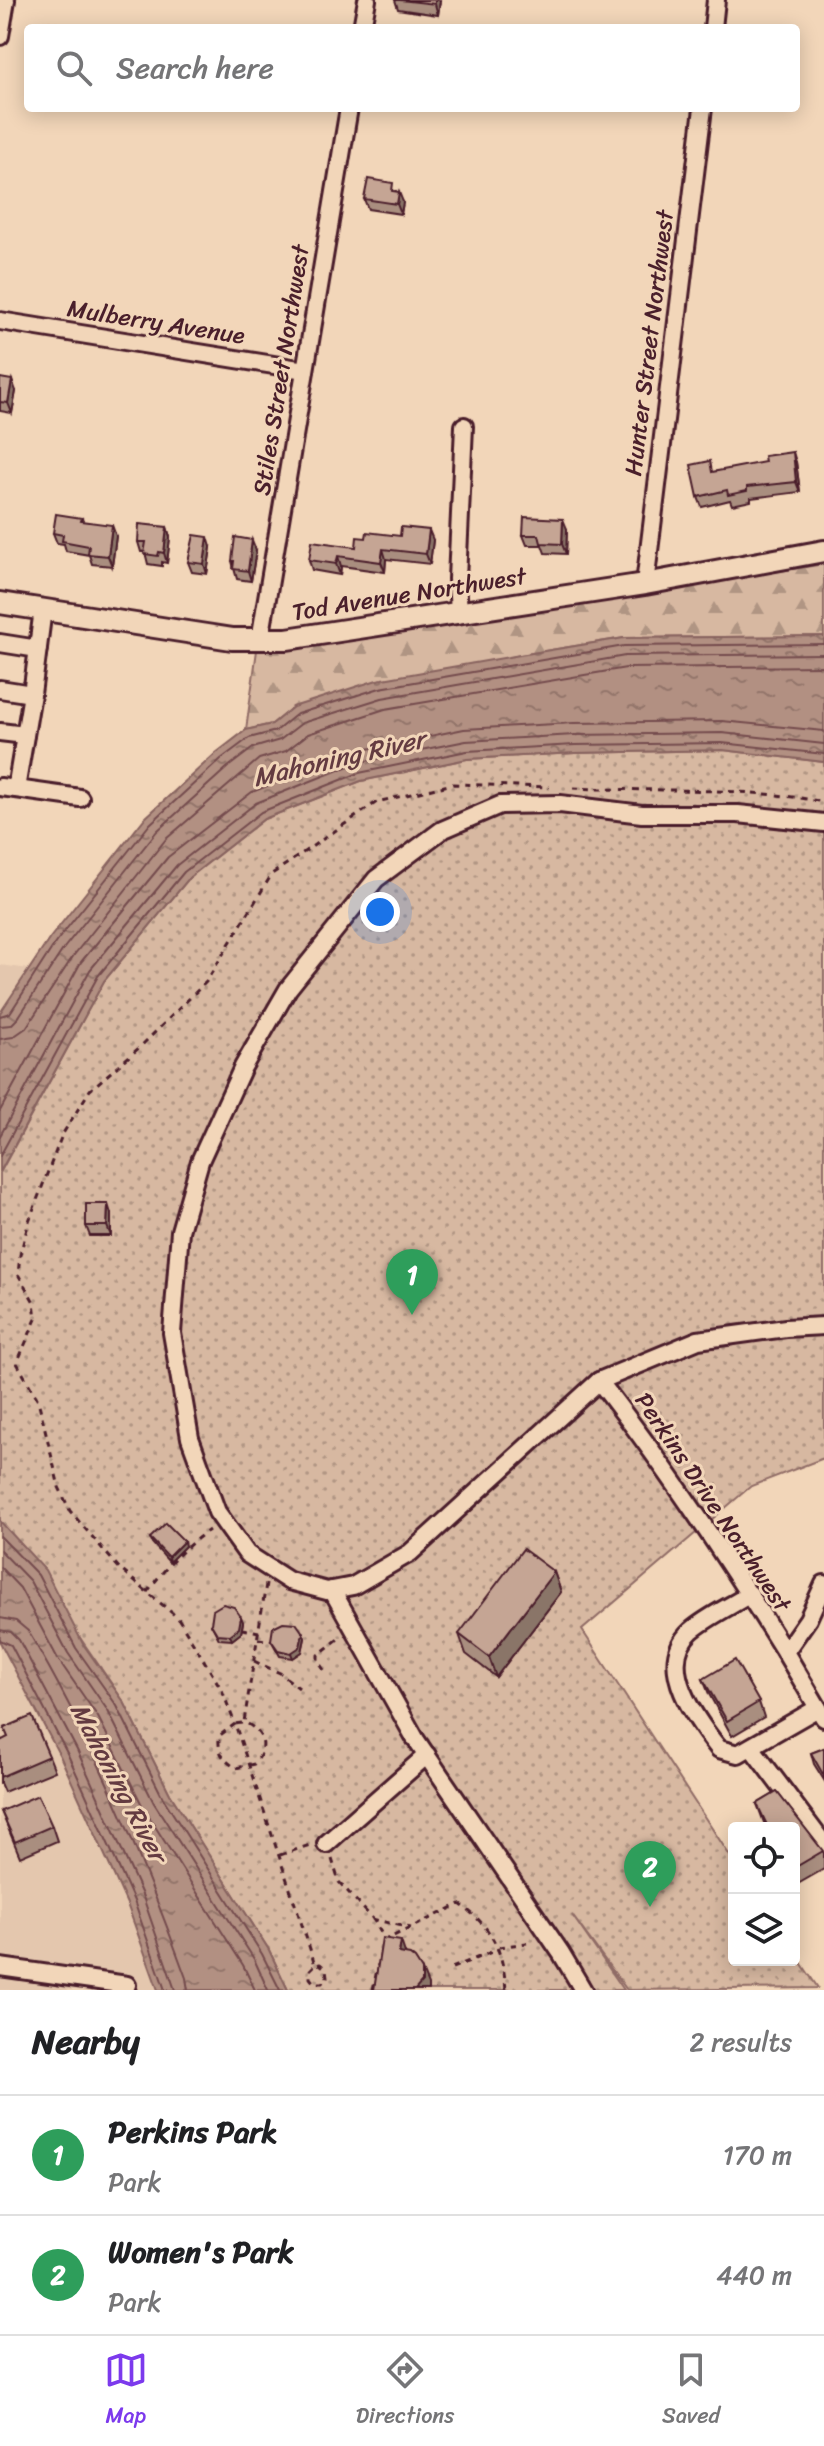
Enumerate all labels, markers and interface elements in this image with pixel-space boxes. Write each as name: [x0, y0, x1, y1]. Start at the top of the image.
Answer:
search box: [24, 24, 800, 112]
text: Search here: [116, 41, 274, 95]
icon: search: [52, 46, 96, 90]
street label: Hunter Street Northwest: [612, 206, 686, 478]
street label: Stiles Street Northwest: [240, 240, 322, 498]
street label: Mulberry Avenue: [64, 287, 248, 357]
street label: Tod Avenue Northwest: [289, 555, 530, 633]
water label: Mahoning River: [248, 715, 434, 800]
your location: [360, 892, 400, 932]
pin: 1: [386, 1249, 438, 1315]
street label: Perkins Drive Northwest: [624, 1383, 803, 1622]
water label: Mahoning River: [58, 1694, 183, 1874]
map controls: [728, 1822, 800, 1966]
button: locate: [728, 1822, 800, 1894]
pin: 2: [624, 1841, 676, 1907]
button: layers: [728, 1894, 800, 1966]
text: Nearby: [32, 2012, 140, 2072]
text: 2 results: [690, 2019, 792, 2065]
text: Perkins Park: [108, 2105, 278, 2159]
text: 1: [52, 2132, 64, 2178]
text: 170 m: [723, 2132, 792, 2178]
text: Park: [108, 2159, 161, 2205]
text: Women's Park: [108, 2225, 294, 2279]
text: 2: [50, 2252, 66, 2298]
text: 440 m: [716, 2252, 792, 2298]
text: Park: [108, 2279, 161, 2325]
tab: Map: [104, 2348, 148, 2435]
tab: Directions: [356, 2348, 454, 2435]
tab: Saved: [662, 2348, 720, 2435]

